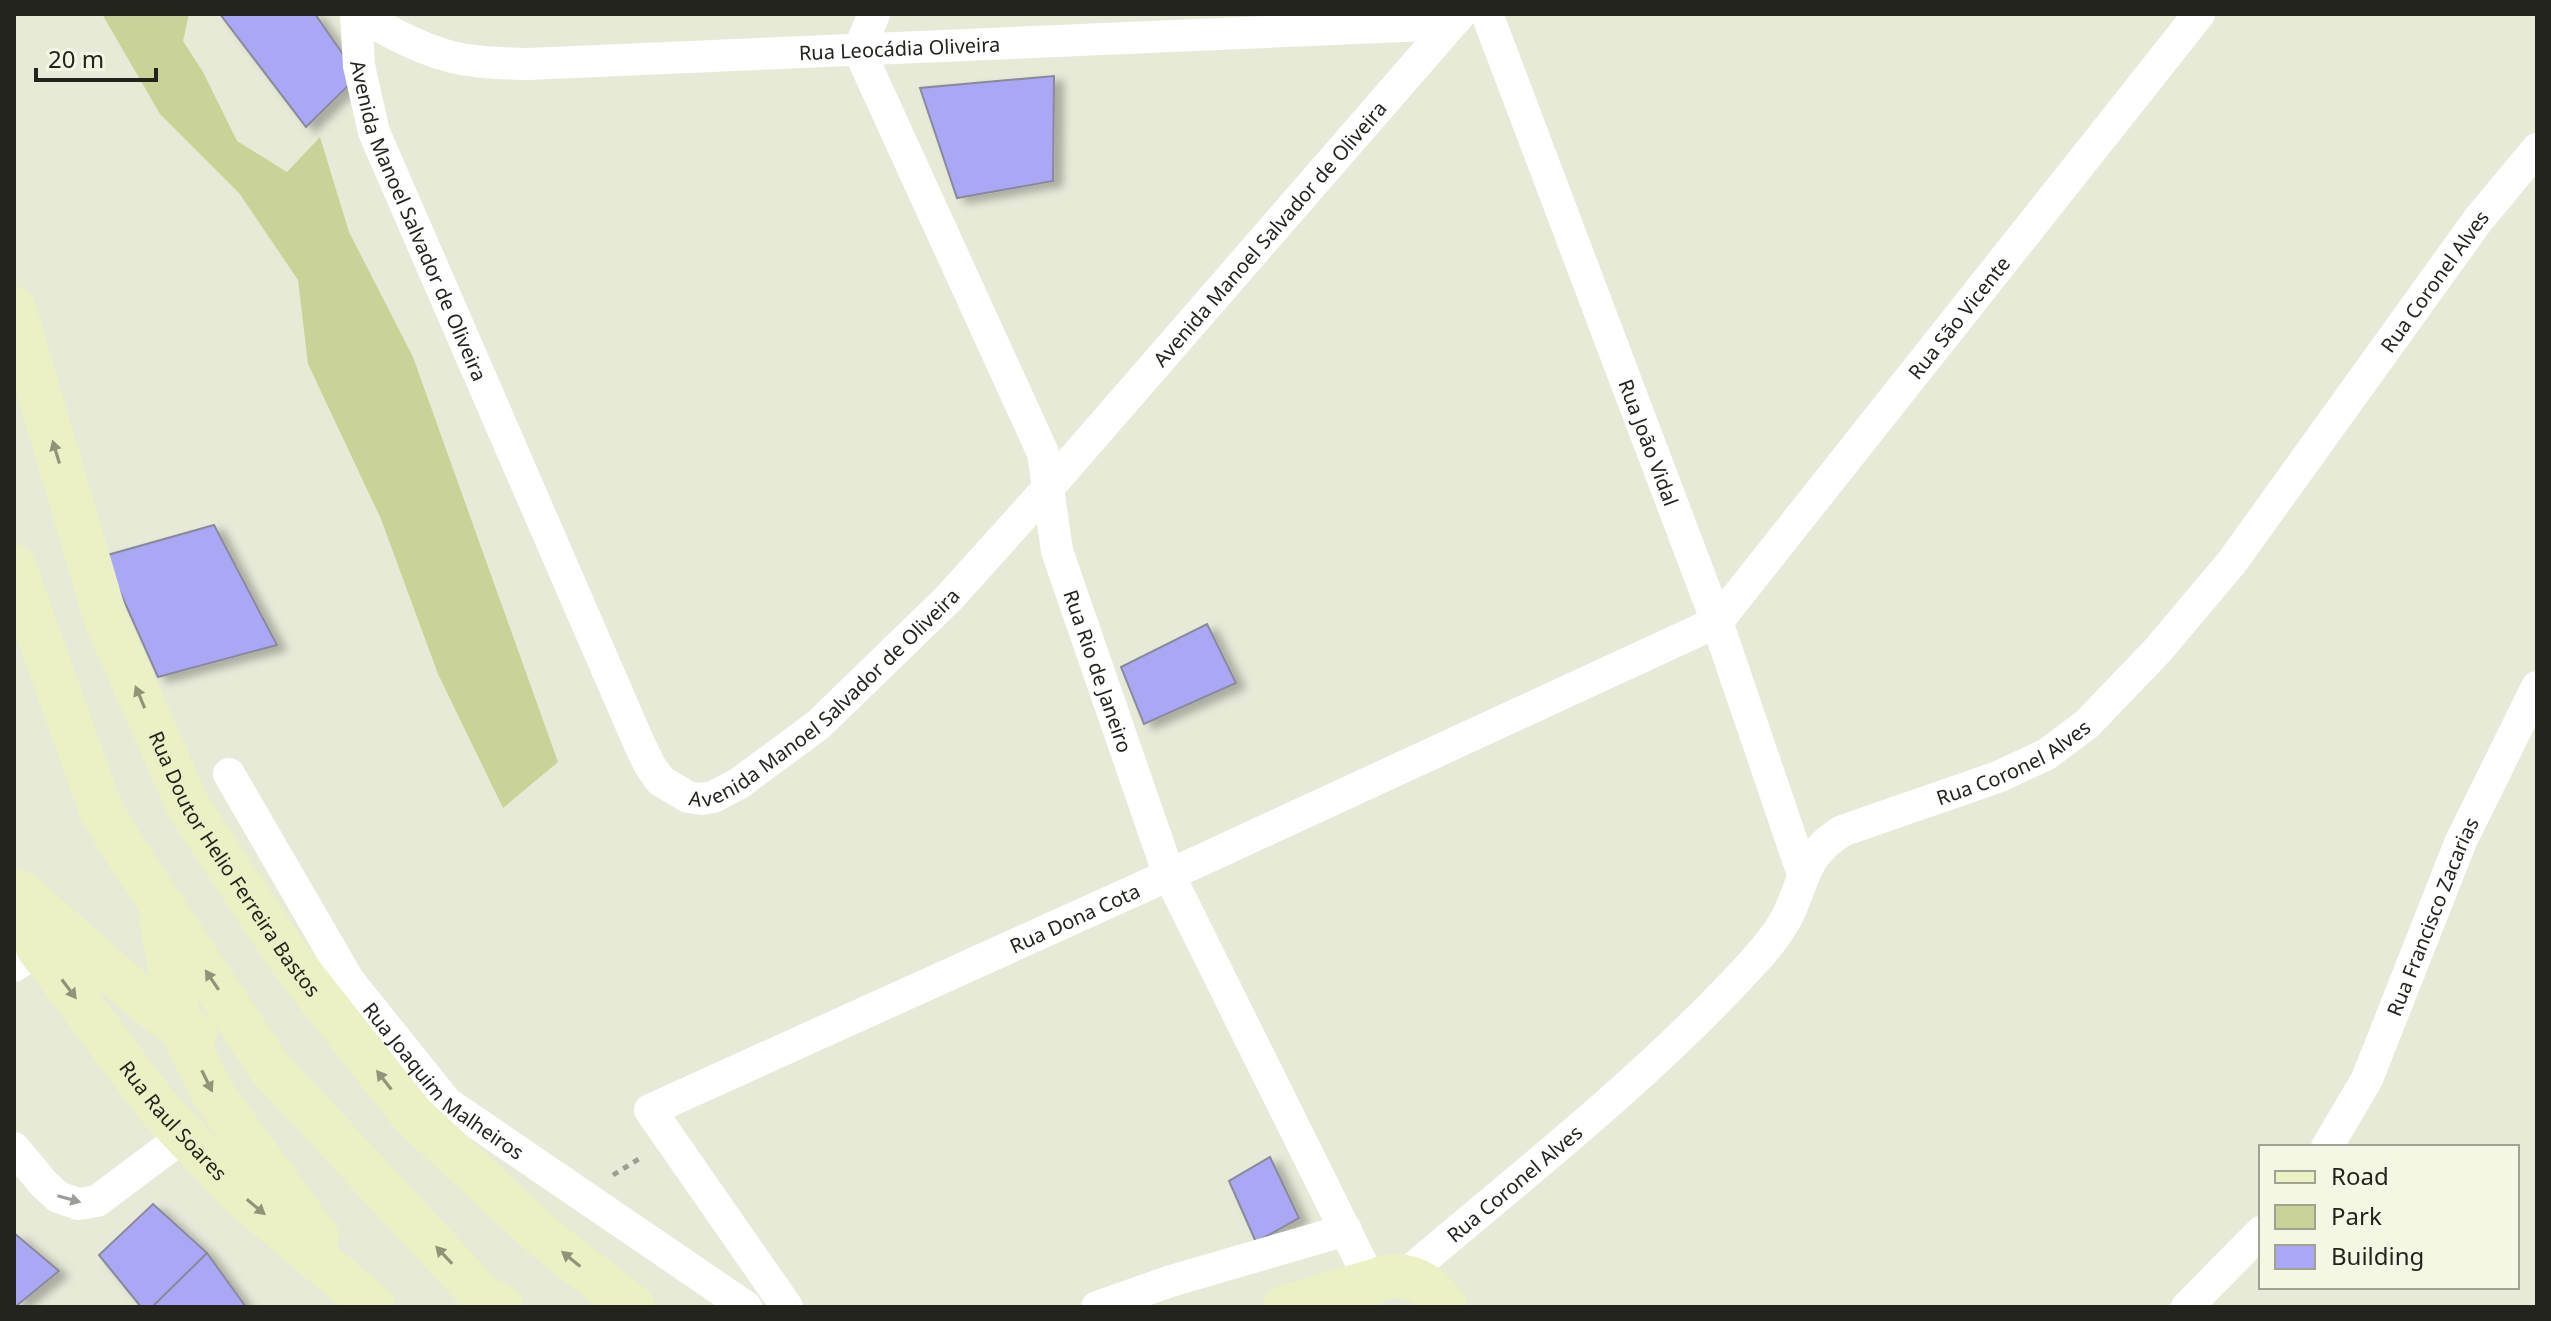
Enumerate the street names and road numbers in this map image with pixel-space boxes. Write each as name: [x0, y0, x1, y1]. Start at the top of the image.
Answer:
street label: Rua Leocádia Oliveira: [798, 30, 1001, 66]
street label: Avenida Manoel Salvador de Oliveira: [345, 57, 494, 385]
street label: Avenida Manoel Salvador de Oliveira: [1147, 95, 1392, 372]
street label: Rua Coronel Alves: [2374, 204, 2494, 357]
street label: Rua São Vicente: [1901, 250, 2016, 384]
street label: Rua João Vidal: [1613, 375, 1685, 509]
street label: Avenida Manoel Salvador de Oliveira: [687, 582, 965, 812]
street label: Rua Rio de Janeiro: [1058, 586, 1139, 756]
street label: Rua Coronel Alves: [1933, 713, 2095, 811]
street label: Rua Doutor Helio Ferreira Bastos: [143, 727, 327, 1002]
street label: Rua Francisco Zacarias: [2380, 812, 2484, 1020]
street label: Rua Dona Cota: [1005, 877, 1144, 959]
street label: Rua Joaquim Malheiros: [357, 996, 529, 1165]
street label: Rua Raul Soares: [114, 1055, 233, 1186]
street label: Rua Coronel Alves: [1441, 1118, 1588, 1248]

